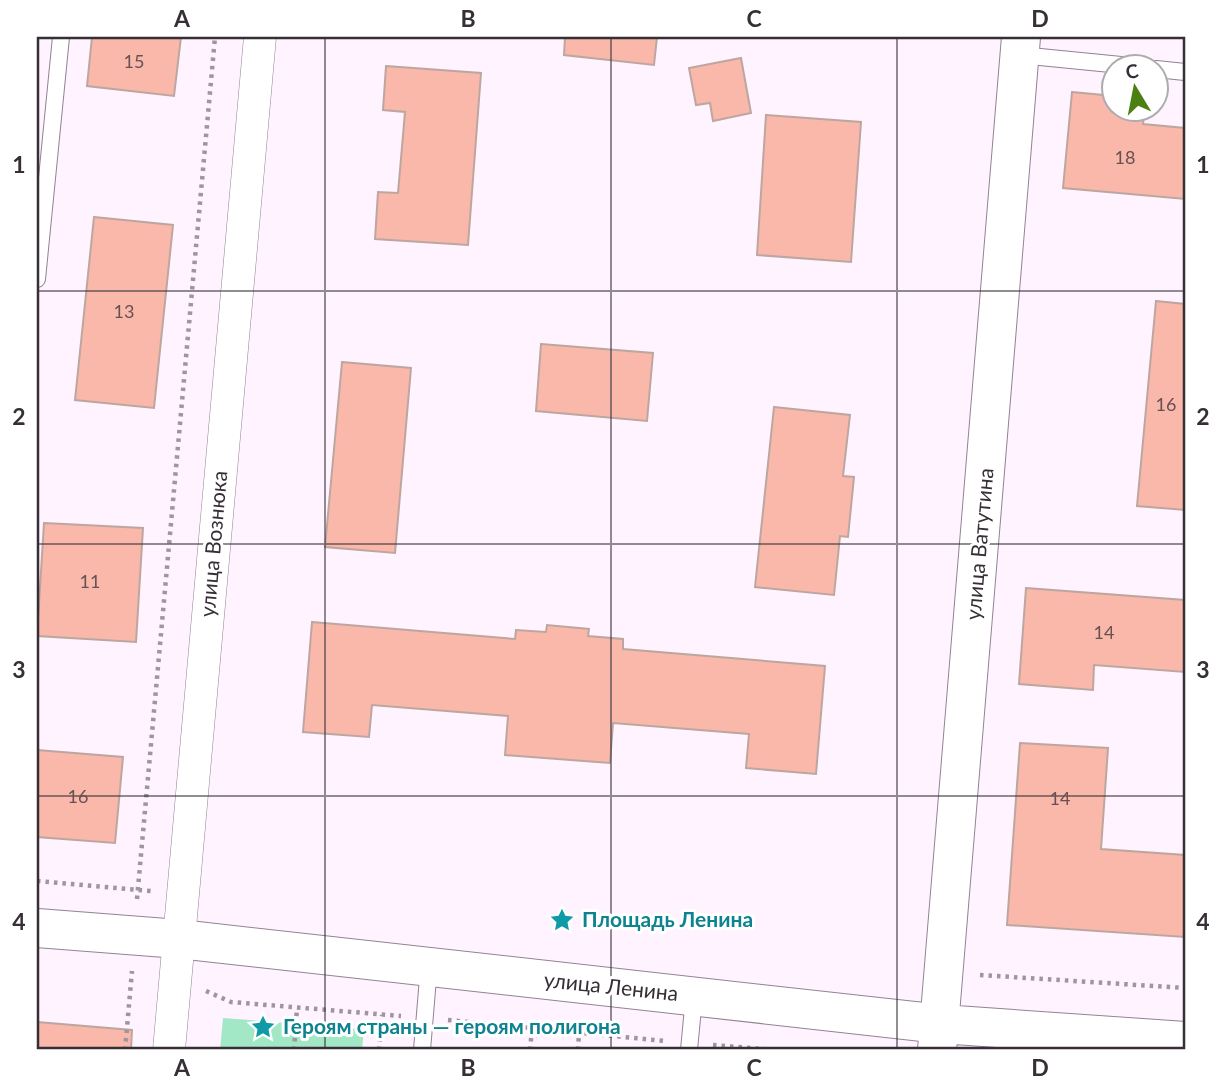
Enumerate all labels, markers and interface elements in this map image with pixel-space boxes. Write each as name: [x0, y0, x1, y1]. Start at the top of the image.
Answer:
text: A: [173, 4, 191, 32]
text: B: [460, 4, 476, 32]
text: C: [746, 4, 762, 32]
text: D: [1031, 4, 1049, 32]
house number: 15: [124, 50, 144, 72]
north arrow: [1100, 52, 1170, 122]
text: С: [1124, 58, 1141, 83]
house number: 18: [1115, 146, 1135, 168]
text: 1: [12, 150, 26, 178]
text: 1: [1196, 150, 1210, 178]
house number: 13: [114, 300, 134, 322]
house number: 16: [1156, 393, 1176, 415]
text: 2: [12, 402, 26, 430]
text: 2: [1196, 402, 1210, 430]
street label: улица Ватутина: [959, 467, 998, 621]
street label: улица Вознюка: [194, 470, 231, 618]
house number: 11: [80, 570, 100, 592]
house number: 14: [1094, 621, 1114, 643]
text: 3: [12, 655, 26, 683]
text: 3: [1196, 655, 1210, 683]
house number: 16: [68, 785, 88, 807]
house number: 14: [1050, 787, 1070, 809]
place icon: Площадь Ленина: [548, 906, 576, 934]
place label: Площадь Ленина: [582, 906, 753, 931]
text: 4: [12, 907, 26, 935]
text: 4: [1196, 907, 1210, 935]
street label: улица Ленина: [543, 966, 680, 1005]
place icon: Героям страны — героям полигона: [249, 1013, 277, 1041]
place label: Героям страны — героям полигона: [283, 1013, 621, 1038]
text: A: [173, 1053, 191, 1081]
text: B: [460, 1053, 476, 1081]
text: C: [746, 1053, 762, 1081]
text: D: [1031, 1053, 1049, 1081]

